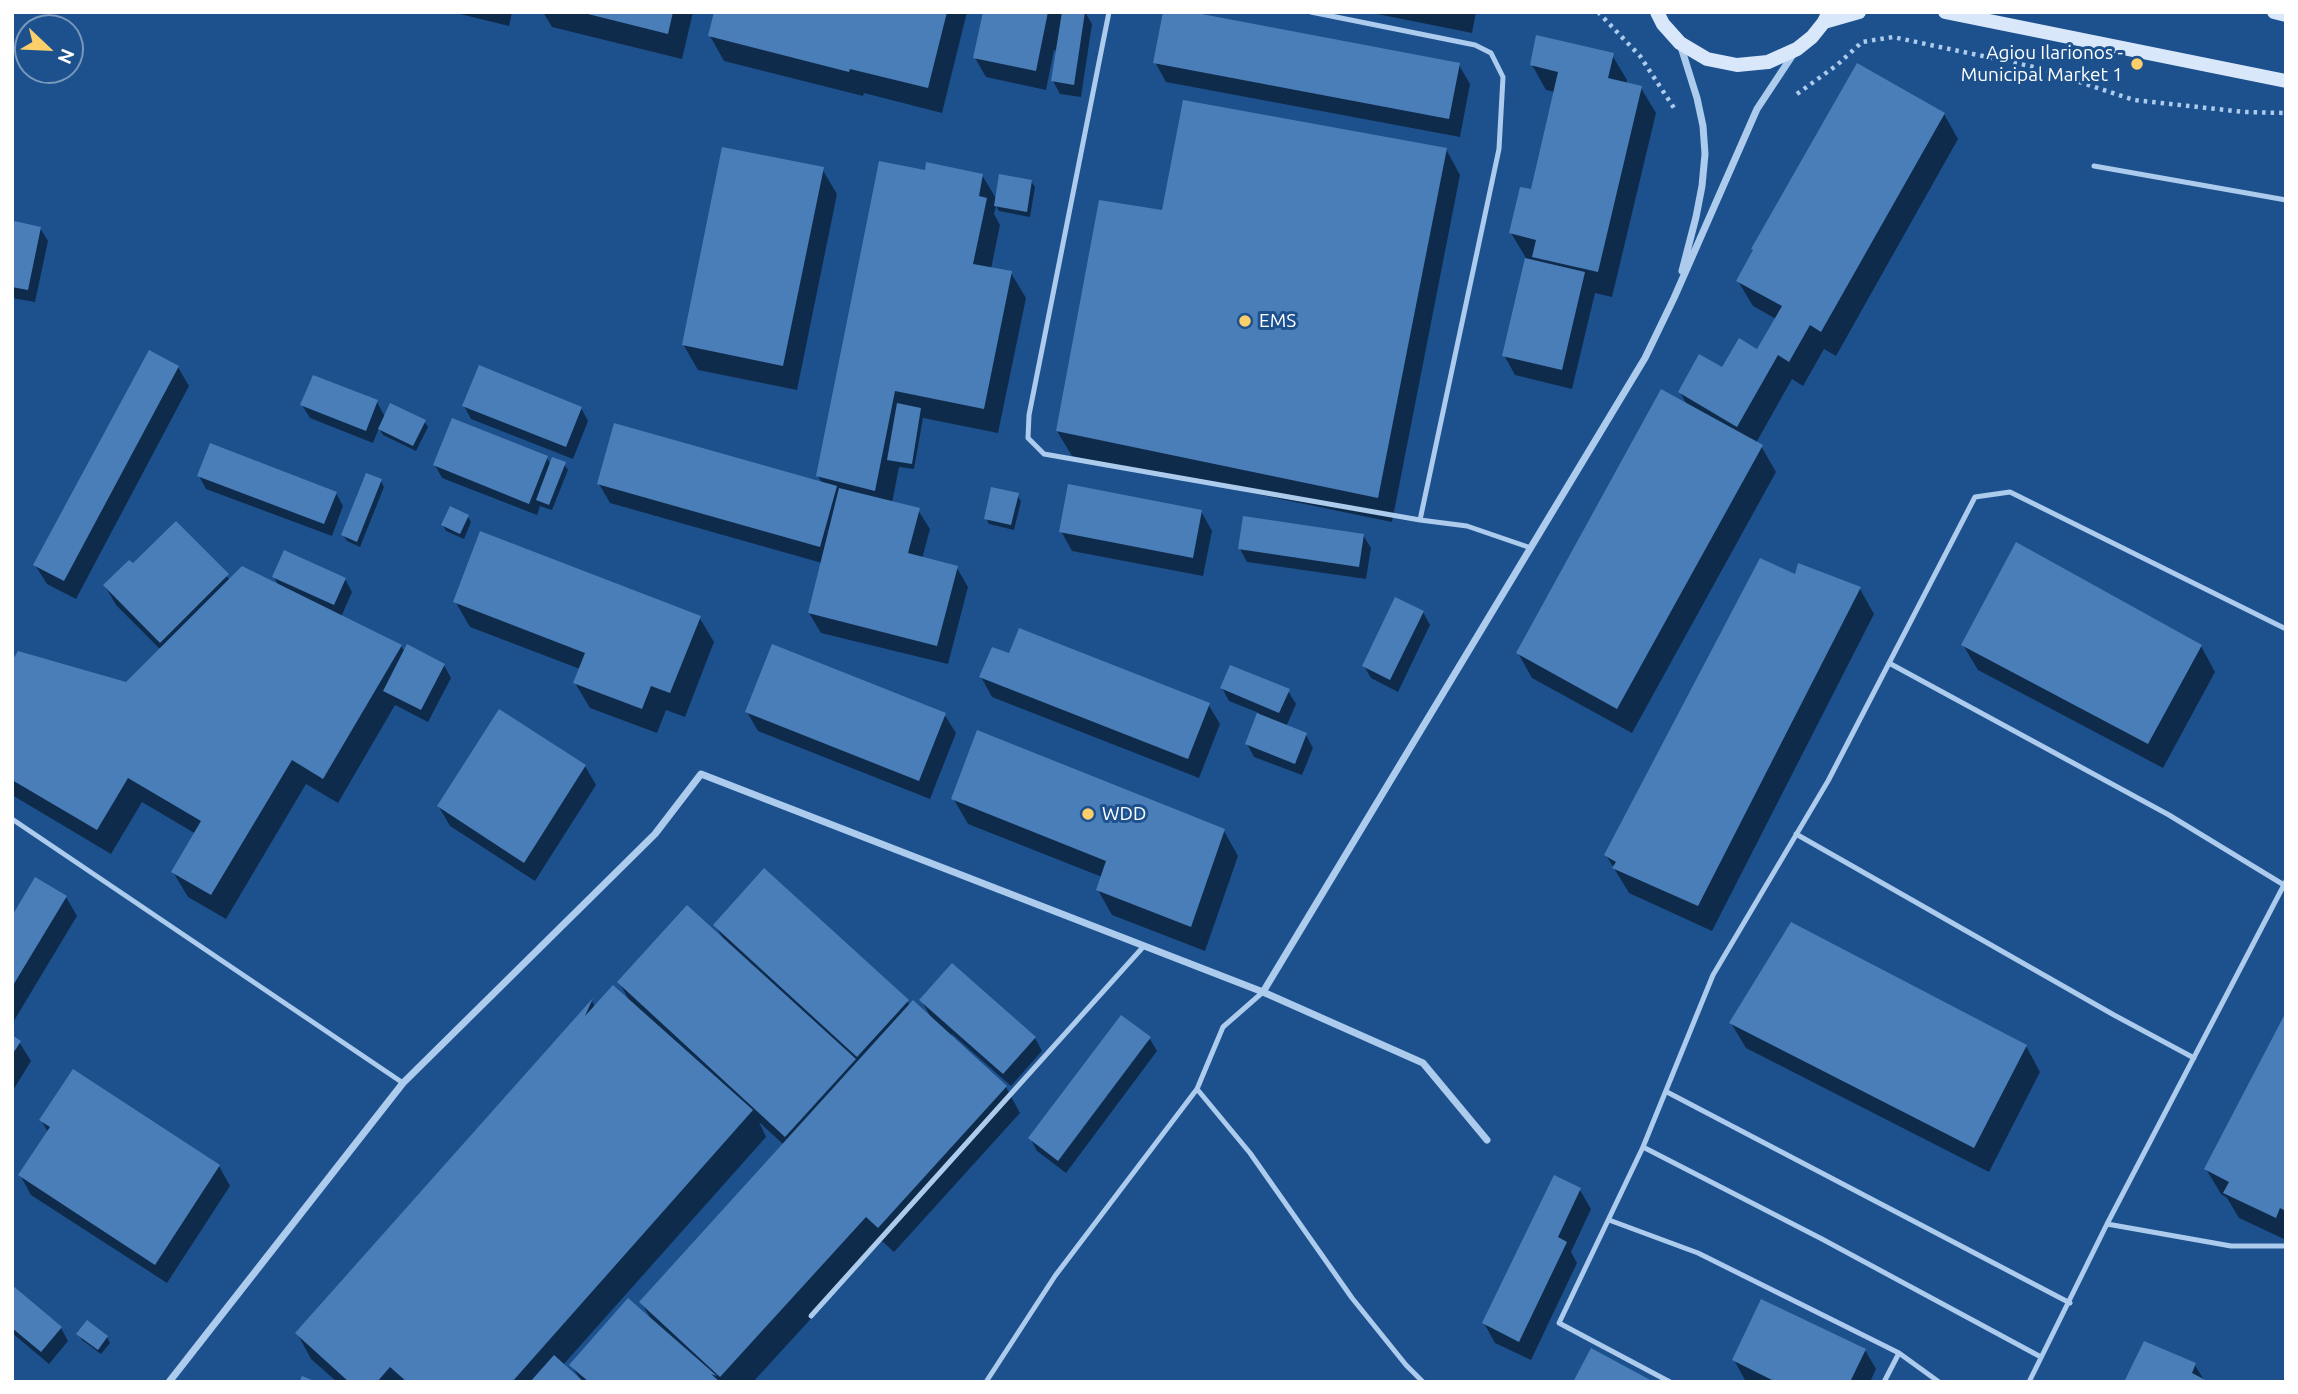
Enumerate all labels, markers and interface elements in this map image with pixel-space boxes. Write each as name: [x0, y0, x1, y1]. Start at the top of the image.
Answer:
north arrow: [14, 14, 84, 84]
place label: Agiou Ilarionos - Municipal Market 1: [1961, 42, 2123, 86]
text: N: [54, 46, 79, 67]
marker: Agiou Ilarionos - Municipal Market 1: [2129, 56, 2145, 72]
place label: EMS: [1259, 310, 1296, 332]
marker: EMS: [1237, 313, 1253, 329]
place label: WDD: [1102, 803, 1146, 825]
marker: WDD: [1080, 806, 1096, 822]

